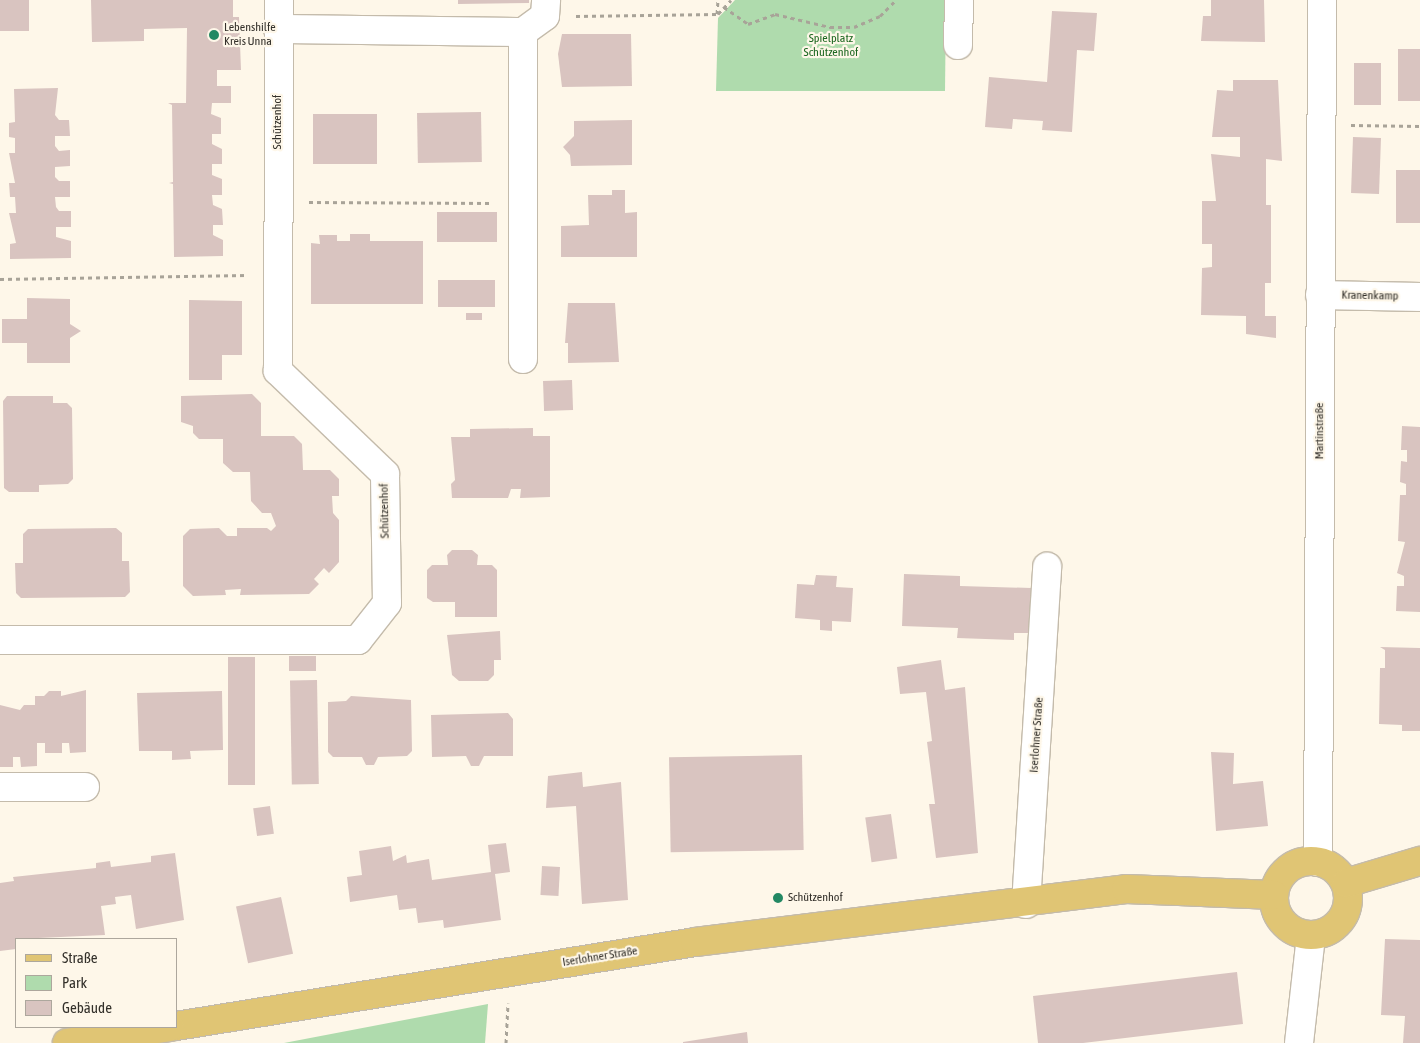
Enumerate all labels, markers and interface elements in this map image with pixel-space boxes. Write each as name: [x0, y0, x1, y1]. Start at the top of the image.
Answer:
place label: Lebenshilfe Kreis Unna: [224, 21, 276, 49]
marker: Lebenshilfe Kreis Unna: [208, 29, 220, 41]
park label: Spielplatz Schützenhof: [804, 32, 858, 60]
street label: Schützenhof: [271, 95, 285, 149]
street label: Kranenkamp: [1341, 288, 1399, 304]
street label: Martinstraße: [1313, 403, 1327, 459]
street label: Schützenhof: [377, 483, 393, 539]
street label: Iserlohner Straße: [1027, 697, 1047, 773]
place label: Schützenhof: [788, 891, 843, 905]
marker: Schützenhof: [772, 892, 784, 904]
legend: [15, 938, 178, 1028]
street label: Iserlohner Straße: [561, 944, 639, 970]
text: Straße: [62, 949, 98, 966]
text: Park: [62, 974, 87, 991]
text: Gebäude: [62, 999, 112, 1016]

